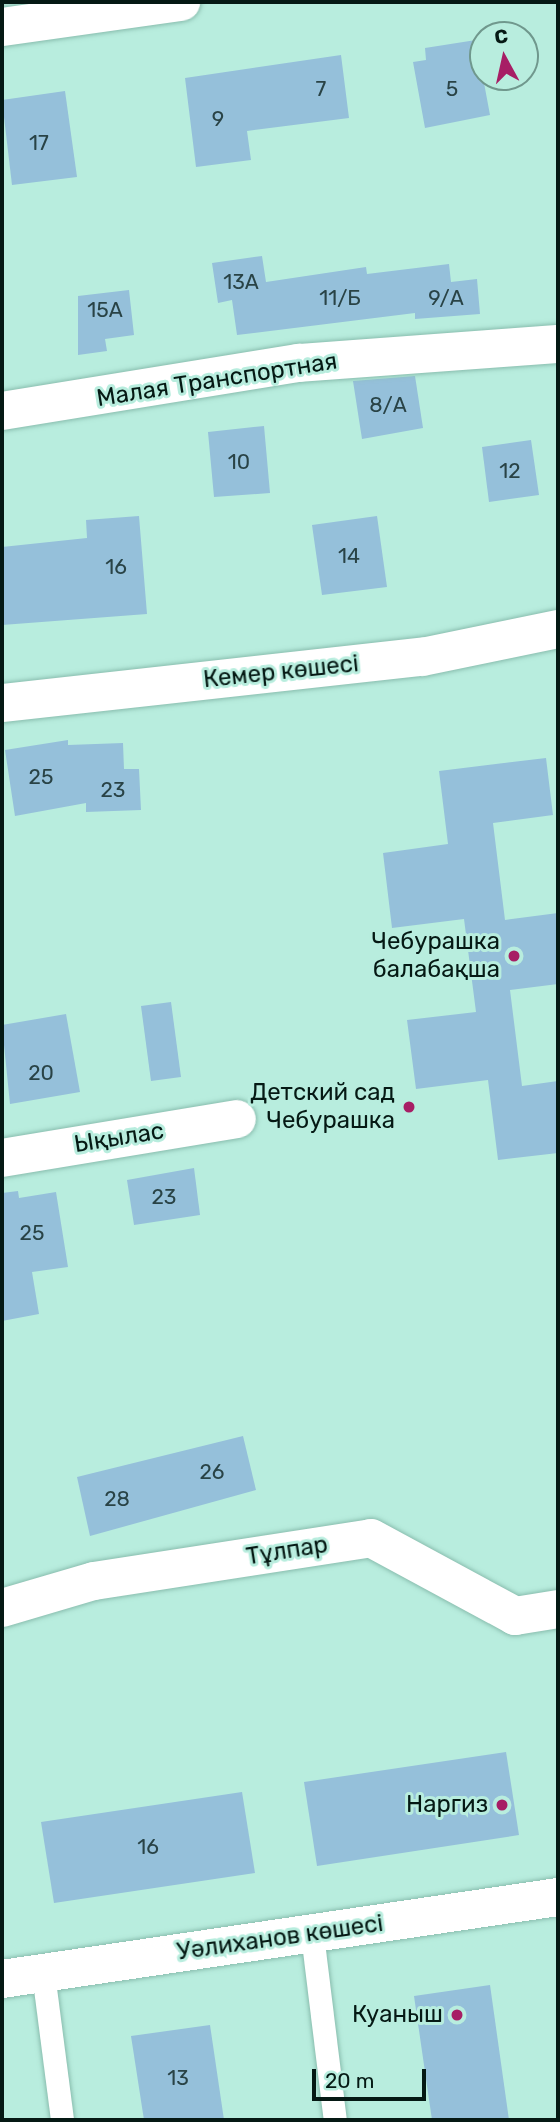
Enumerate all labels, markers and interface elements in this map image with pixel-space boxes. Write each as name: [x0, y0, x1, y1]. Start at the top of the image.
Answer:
north arrow: [469, 21, 539, 91]
text: С: [493, 24, 509, 49]
house number: 7: [316, 76, 326, 102]
house number: 5: [446, 76, 458, 102]
house number: 9: [212, 106, 224, 132]
house number: 17: [29, 130, 49, 156]
house number: 13А: [223, 269, 259, 295]
house number: 11/Б: [319, 285, 361, 311]
house number: 9/А: [428, 285, 464, 311]
house number: 15А: [87, 297, 123, 323]
street label: Малая Транспортная: [95, 347, 339, 413]
house number: 8/А: [369, 392, 407, 418]
house number: 10: [228, 449, 250, 475]
house number: 12: [499, 458, 521, 484]
house number: 14: [338, 543, 360, 569]
house number: 16: [105, 554, 127, 580]
street label: Кемер көшесі: [202, 650, 360, 694]
house number: 25: [29, 764, 53, 790]
house number: 23: [101, 777, 125, 803]
place label: Чебурашка балабақша: [371, 928, 500, 984]
marker: Чебурашка балабақша: [506, 948, 522, 964]
house number: 20: [28, 1060, 54, 1086]
place label: Детский сад Чебурашка: [250, 1079, 395, 1135]
marker: Детский сад Чебурашка: [401, 1099, 417, 1115]
street label: Ықылас: [72, 1117, 166, 1159]
house number: 23: [152, 1184, 176, 1210]
house number: 25: [20, 1220, 44, 1246]
house number: 26: [200, 1459, 224, 1485]
house number: 28: [104, 1486, 130, 1512]
street label: Тұлпар: [244, 1530, 330, 1572]
place label: Наргиз: [406, 1791, 488, 1819]
marker: Наргиз: [494, 1797, 510, 1813]
house number: 16: [137, 1834, 159, 1860]
street label: Уәлиханов көшесі: [175, 1909, 385, 1967]
place label: Куаныш: [352, 2001, 443, 2029]
marker: Куаныш: [449, 2007, 465, 2023]
scale bar: [315, 2056, 429, 2100]
house number: 13: [167, 2065, 189, 2091]
text: 20 m: [325, 2068, 374, 2093]

